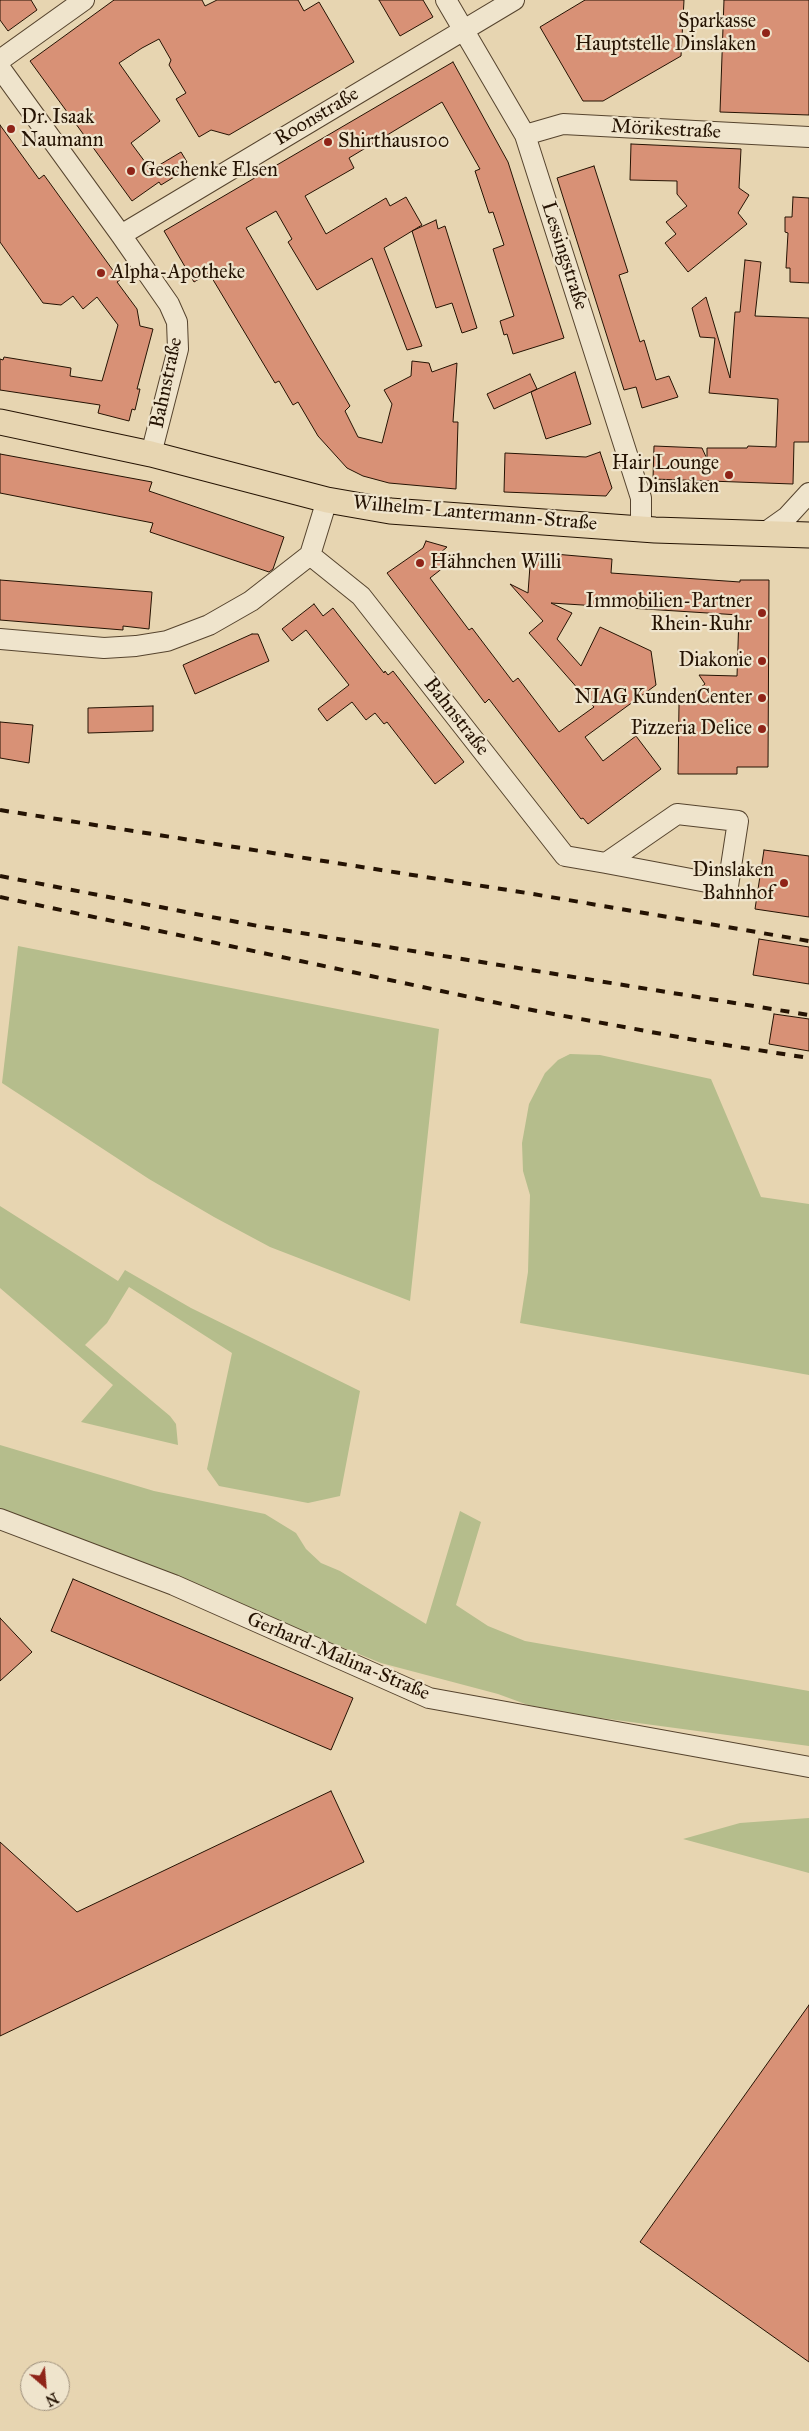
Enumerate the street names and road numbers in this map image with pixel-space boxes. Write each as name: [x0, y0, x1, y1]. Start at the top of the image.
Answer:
street label: Roonstraße: [270, 82, 364, 152]
street label: Mörikestraße: [610, 115, 722, 145]
street label: Lessingstraße: [535, 199, 593, 313]
street label: Bahnstraße: [146, 335, 188, 431]
street label: Wilhelm-Lantermann-Straße: [352, 491, 598, 537]
street label: Bahnstraße: [418, 673, 494, 761]
street label: Gerhard-Malina-Straße: [243, 1608, 433, 1706]

